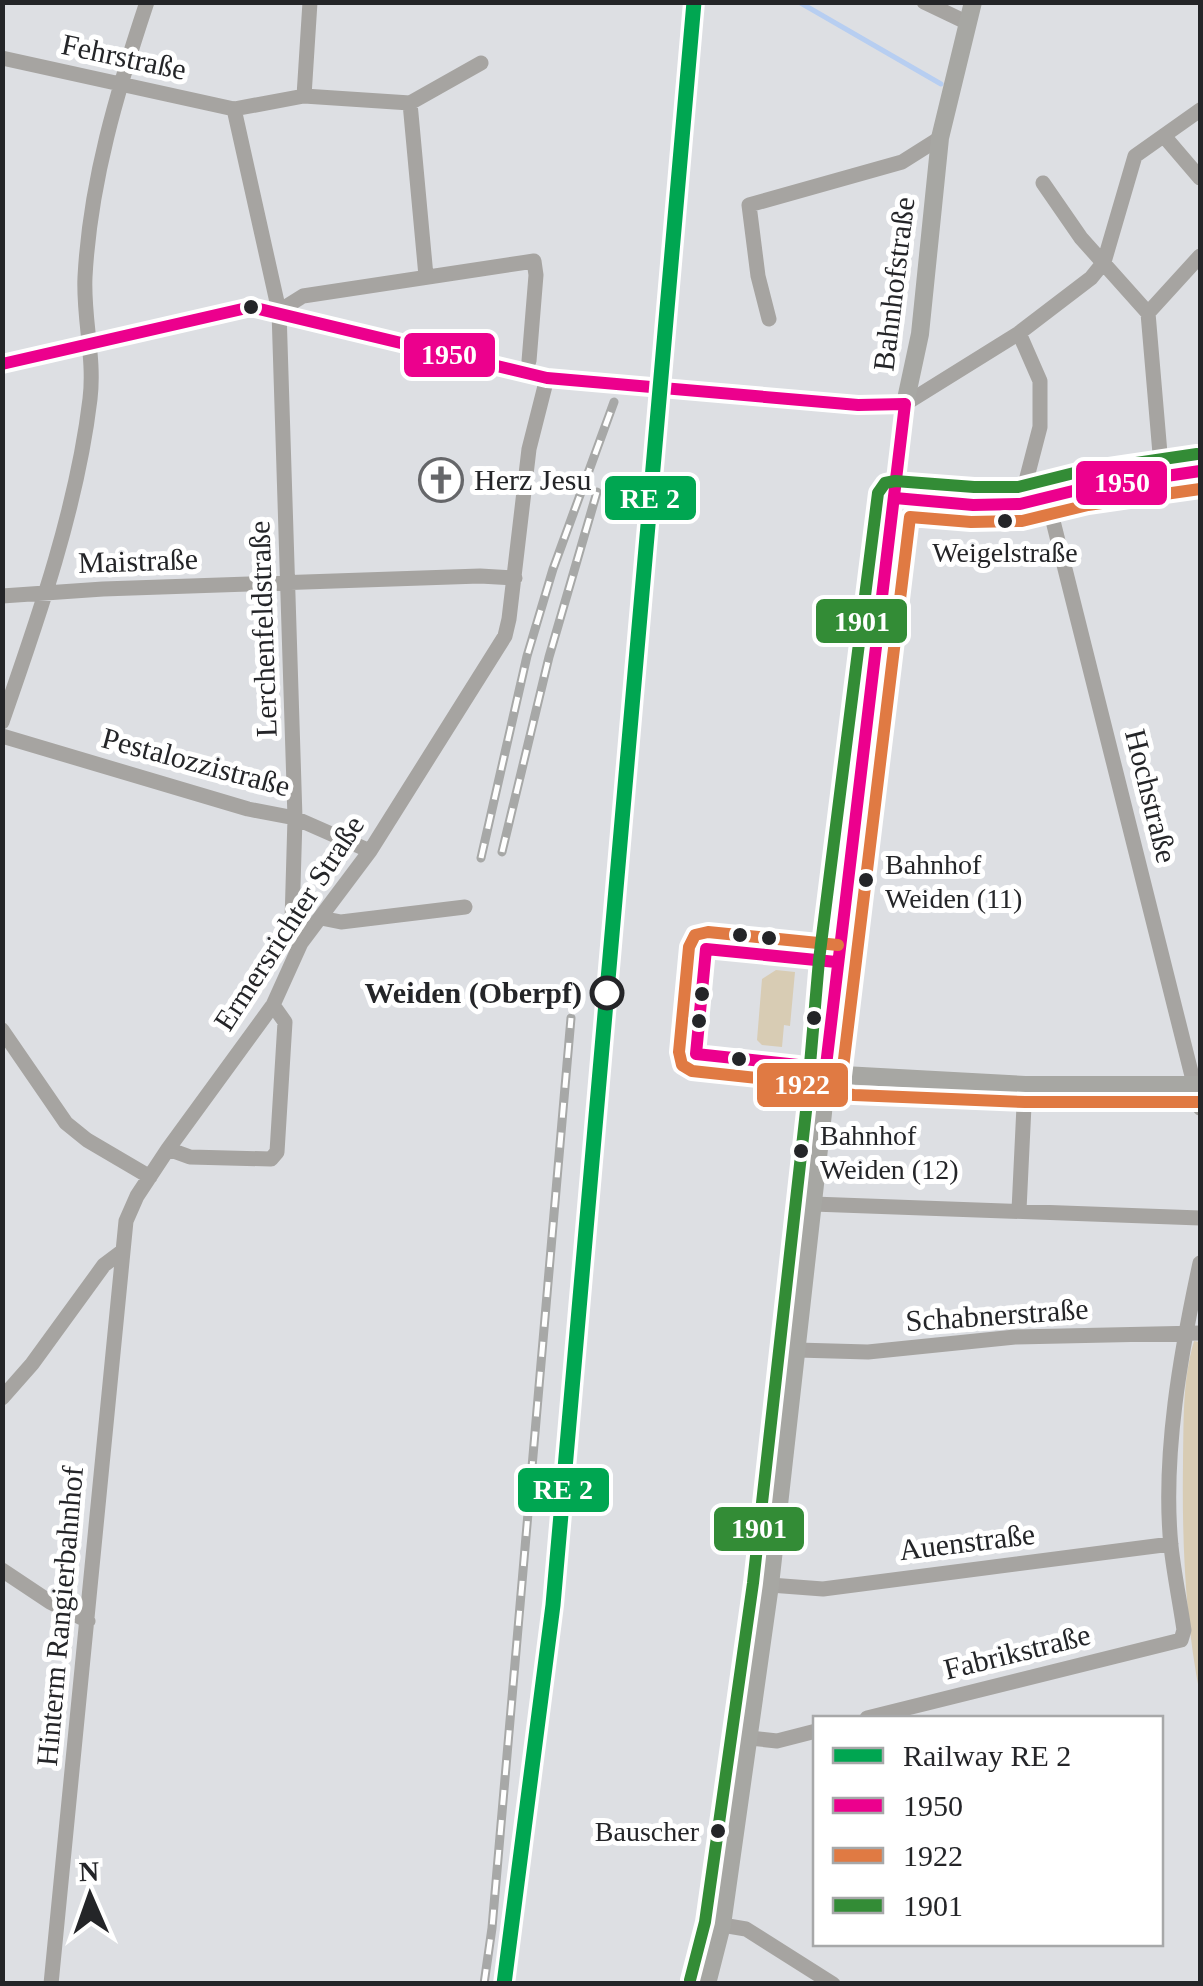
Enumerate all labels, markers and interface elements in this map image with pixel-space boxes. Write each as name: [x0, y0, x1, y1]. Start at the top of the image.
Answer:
street label: Fehrstraße: [59, 27, 189, 86]
street label: Bahnhofstraße: [866, 195, 921, 373]
unlabelled marker: [241, 297, 261, 317]
line badge: 1950: [402, 331, 497, 379]
text: 1950: [421, 339, 477, 370]
church icon: Herz Jesu: [418, 457, 464, 503]
line badge: 1950: [1074, 459, 1169, 507]
place label: Herz Jesu: [474, 463, 591, 496]
text: 1950: [1094, 467, 1150, 498]
line badge: RE 2: [603, 474, 698, 522]
text: RE 2: [620, 483, 680, 514]
marker: Weigelstraße: [995, 511, 1015, 531]
street label: Lerchenfeldstraße: [242, 520, 283, 738]
place label: Weigelstraße: [932, 537, 1078, 568]
street label: Maistraße: [77, 542, 199, 579]
line badge: 1901: [814, 597, 909, 645]
text: 1901: [834, 606, 890, 637]
street label: Pestalozzistraße: [99, 721, 294, 802]
street label: Hochstraße: [1119, 726, 1184, 866]
street label: Ermersrichter Straße: [207, 809, 370, 1036]
place label: Bahnhof Weiden (11): [885, 849, 1022, 914]
marker: Bahnhof Weiden (11): [856, 870, 876, 890]
unlabelled marker: [730, 925, 750, 945]
unlabelled marker: [759, 928, 779, 948]
place label: Weiden (Oberpf): [365, 976, 582, 1010]
marker: Weiden (Oberpf): [591, 977, 623, 1009]
unlabelled marker: [692, 984, 712, 1004]
unlabelled marker: [804, 1008, 824, 1028]
unlabelled marker: [689, 1011, 709, 1031]
unlabelled marker: [729, 1049, 749, 1069]
line badge: 1922: [755, 1061, 850, 1109]
text: 1922: [774, 1069, 830, 1100]
place label: Bahnhof Weiden (12): [820, 1120, 958, 1185]
marker: Bahnhof Weiden (12): [791, 1141, 811, 1161]
street label: Schabnerstraße: [904, 1292, 1090, 1337]
street label: Hinterm Rangierbahnhof: [30, 1465, 89, 1767]
line badge: RE 2: [516, 1466, 611, 1514]
text: RE 2: [533, 1474, 593, 1505]
line badge: 1901: [712, 1505, 806, 1553]
text: 1901: [731, 1513, 787, 1544]
street label: Auenstraße: [897, 1517, 1037, 1566]
street label: Fabrikstraße: [940, 1617, 1094, 1686]
legend: [813, 1716, 1163, 1946]
text: Railway RE 2: [903, 1739, 1071, 1772]
text: 1950: [903, 1789, 963, 1822]
place label: Bauscher: [595, 1816, 700, 1847]
marker: Bauscher: [708, 1821, 728, 1841]
text: 1922: [903, 1839, 963, 1872]
north arrow: [40, 1846, 140, 1946]
text: N: [78, 1856, 100, 1887]
text: 1901: [903, 1889, 963, 1922]

